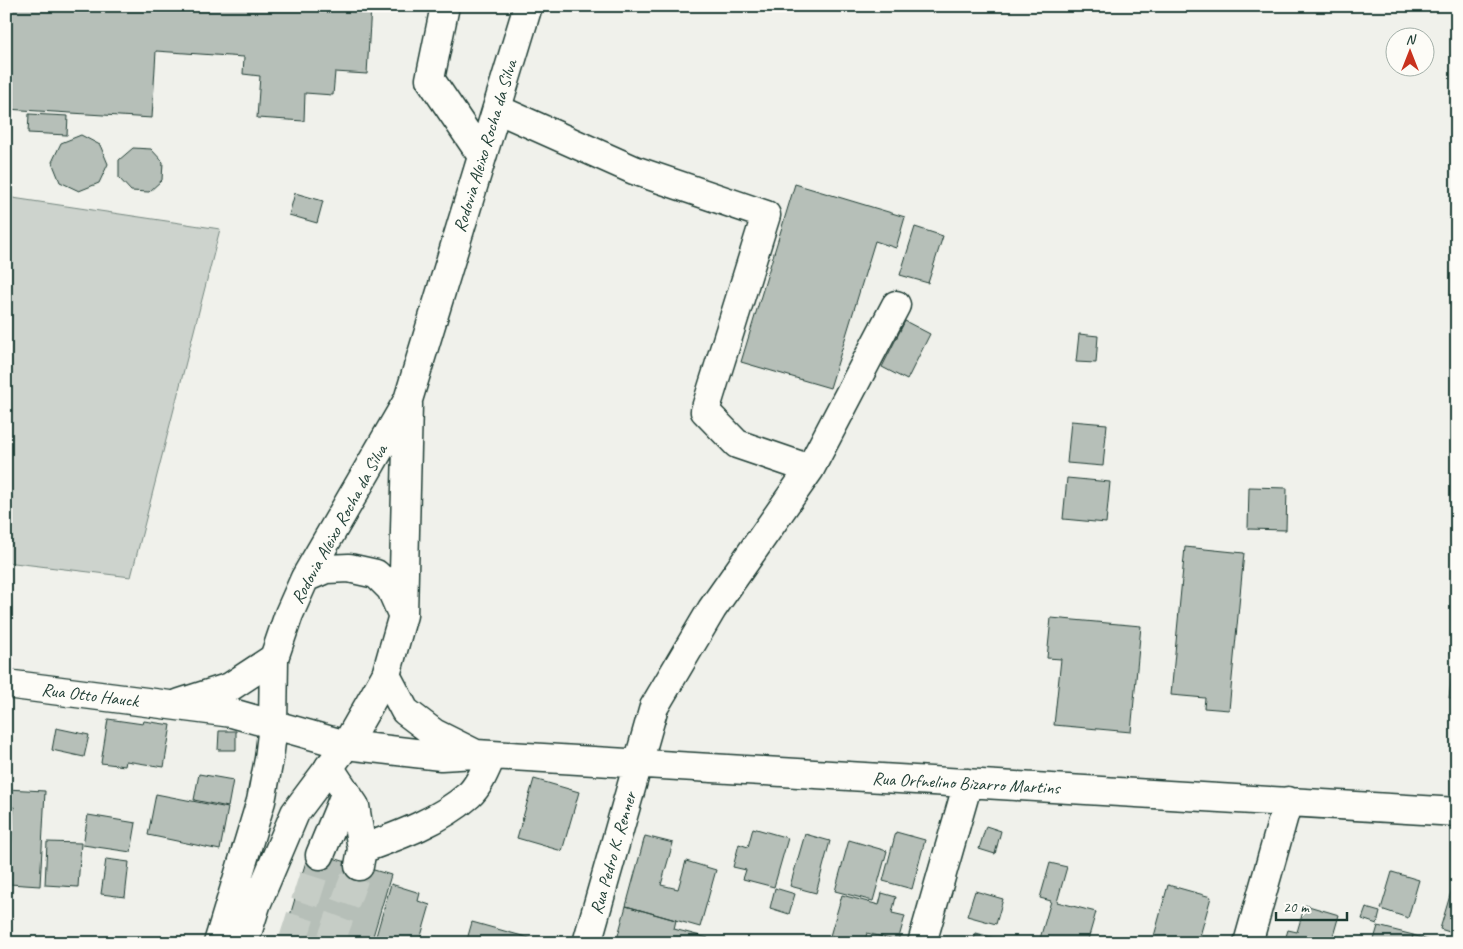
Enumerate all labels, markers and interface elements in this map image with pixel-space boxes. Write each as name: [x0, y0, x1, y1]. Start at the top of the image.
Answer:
north arrow: [1386, 28, 1436, 78]
text: N: [1406, 31, 1417, 48]
street label: Rodovia Aleixo Rocha da Silva: [448, 56, 522, 235]
street label: Rodovia Aleixo Rocha da Silva: [286, 439, 393, 608]
street label: Rua Otto Hauck: [40, 678, 141, 712]
street label: Rua Orfnelino Bizarro Martins: [872, 767, 1062, 799]
street label: Rua Pedro K. Renner: [585, 788, 641, 917]
scale bar: [1276, 889, 1347, 921]
text: 20 m: [1283, 898, 1310, 917]

